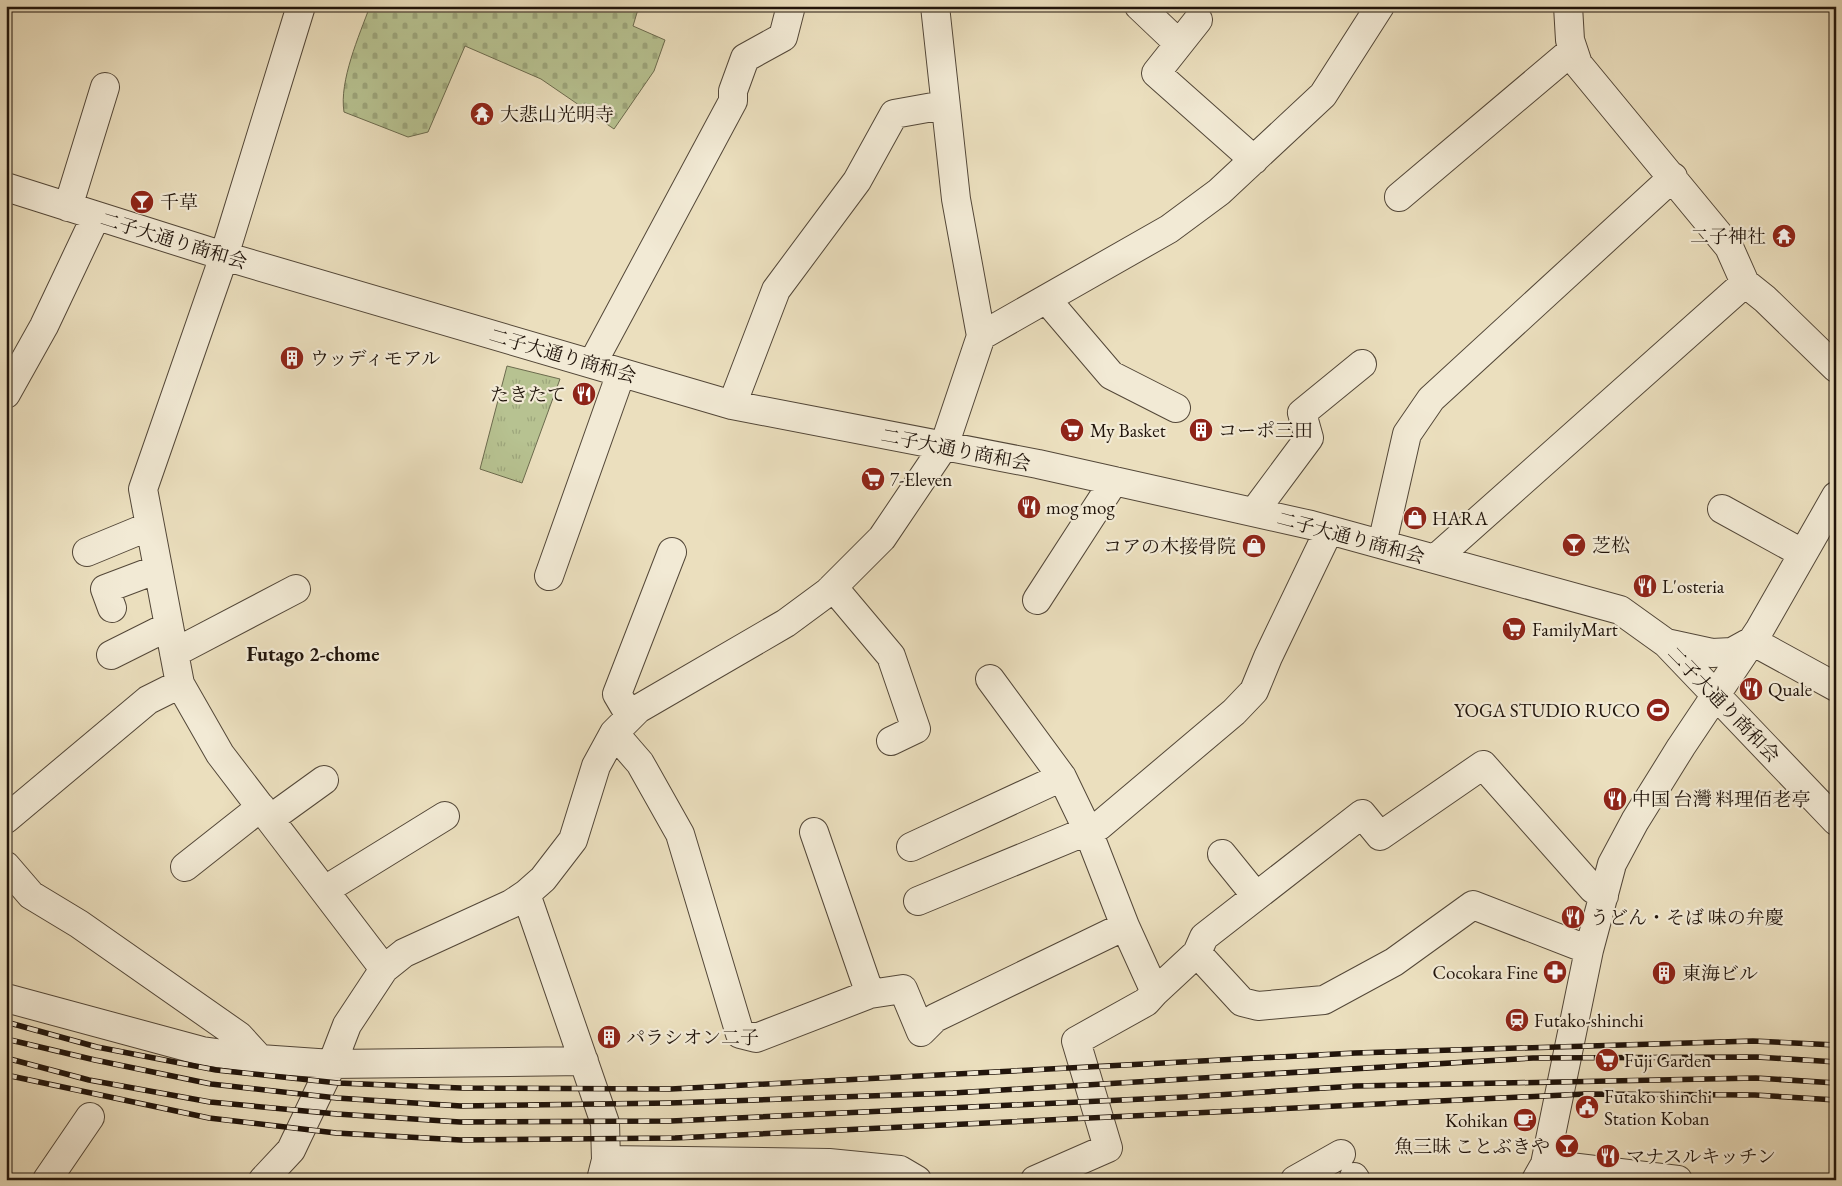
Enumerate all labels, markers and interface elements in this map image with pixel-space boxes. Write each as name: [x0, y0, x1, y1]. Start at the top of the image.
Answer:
temple icon: 大悲山光明寺: [469, 101, 495, 127]
place label: 大悲山光明寺: [500, 102, 614, 127]
bar icon: 千草: [129, 189, 155, 215]
place label: 千草: [160, 190, 198, 215]
street label: 二子大通り商和会: [98, 206, 250, 275]
temple icon: 二子神社: [1771, 223, 1797, 249]
place label: 二子神社: [1690, 224, 1766, 249]
street label: 二子大通り商和会: [486, 323, 639, 388]
building icon: ウッディモアル: [279, 345, 305, 371]
place label: ウッディモアル: [310, 346, 440, 371]
restaurant icon: たきたて: [571, 381, 597, 407]
place label: たきたて: [490, 382, 566, 407]
supermarket icon: My Basket: [1059, 417, 1085, 443]
building icon: コーポ三田: [1188, 417, 1214, 443]
place label: My Basket: [1090, 418, 1166, 443]
place label: コーポ三田: [1218, 418, 1313, 443]
street label: 二子大通り商和会: [879, 423, 1033, 476]
supermarket icon: 7-Eleven: [860, 466, 886, 492]
place label: 7-Eleven: [890, 467, 952, 492]
restaurant icon: mog mog: [1016, 494, 1042, 520]
place label: mog mog: [1046, 495, 1115, 520]
shop icon: HARA: [1402, 505, 1428, 531]
street label: 二子大通り商和会: [1274, 506, 1428, 569]
place label: HARA: [1432, 506, 1489, 531]
bar icon: 芝松: [1561, 532, 1587, 558]
shop icon: コアの木接骨院: [1241, 533, 1267, 559]
place label: 芝松: [1592, 533, 1630, 558]
place label: コアの木接骨院: [1103, 534, 1236, 559]
restaurant icon: L'osteria: [1632, 573, 1658, 599]
place label: L'osteria: [1662, 574, 1725, 599]
supermarket icon: FamilyMart: [1501, 616, 1527, 642]
place label: FamilyMart: [1532, 617, 1618, 642]
district label: Futago 2-chome: [246, 641, 380, 667]
street label: 二子大通り商和会: [1662, 641, 1785, 768]
restaurant icon: Quale: [1738, 676, 1764, 702]
place label: Quale: [1768, 677, 1812, 702]
sports icon: YOGA STUDIO RUCO: [1645, 697, 1671, 723]
place label: YOGA STUDIO RUCO: [1454, 698, 1640, 723]
restaurant icon: 中国 台灣 料理佰老亭: [1602, 786, 1628, 812]
place label: 中国 台灣 料理佰老亭: [1632, 787, 1811, 812]
restaurant icon: うどん・そば 味の弁慶: [1560, 904, 1586, 930]
place label: うどん・そば 味の弁慶: [1590, 905, 1784, 930]
pharmacy icon: Cocokara Fine: [1542, 959, 1568, 985]
place label: Cocokara Fine: [1433, 960, 1538, 985]
building icon: 東海ビル: [1651, 960, 1677, 986]
place label: 東海ビル: [1682, 961, 1758, 986]
station icon: Futako-shinchi: [1504, 1007, 1530, 1033]
place label: Futako-shinchi: [1534, 1008, 1644, 1033]
building icon: パラシオン二子: [596, 1024, 622, 1050]
place label: パラシオン二子: [626, 1025, 759, 1050]
supermarket icon: Fuji Garden: [1594, 1047, 1620, 1073]
place label: Fuji Garden: [1624, 1048, 1711, 1073]
place label: Futako shinchi Station Koban: [1604, 1084, 1713, 1131]
public building icon: Futako shinchi Station Koban: [1574, 1094, 1600, 1120]
cafe icon: Kohikan: [1512, 1107, 1538, 1133]
place label: Kohikan: [1445, 1108, 1508, 1133]
bar icon: 魚三昧 ことぶきや: [1554, 1133, 1580, 1159]
place label: 魚三昧 ことぶきや: [1394, 1134, 1550, 1159]
restaurant icon: マナスルキッチン: [1595, 1143, 1621, 1169]
place label: マナスルキッチン: [1626, 1144, 1776, 1169]

